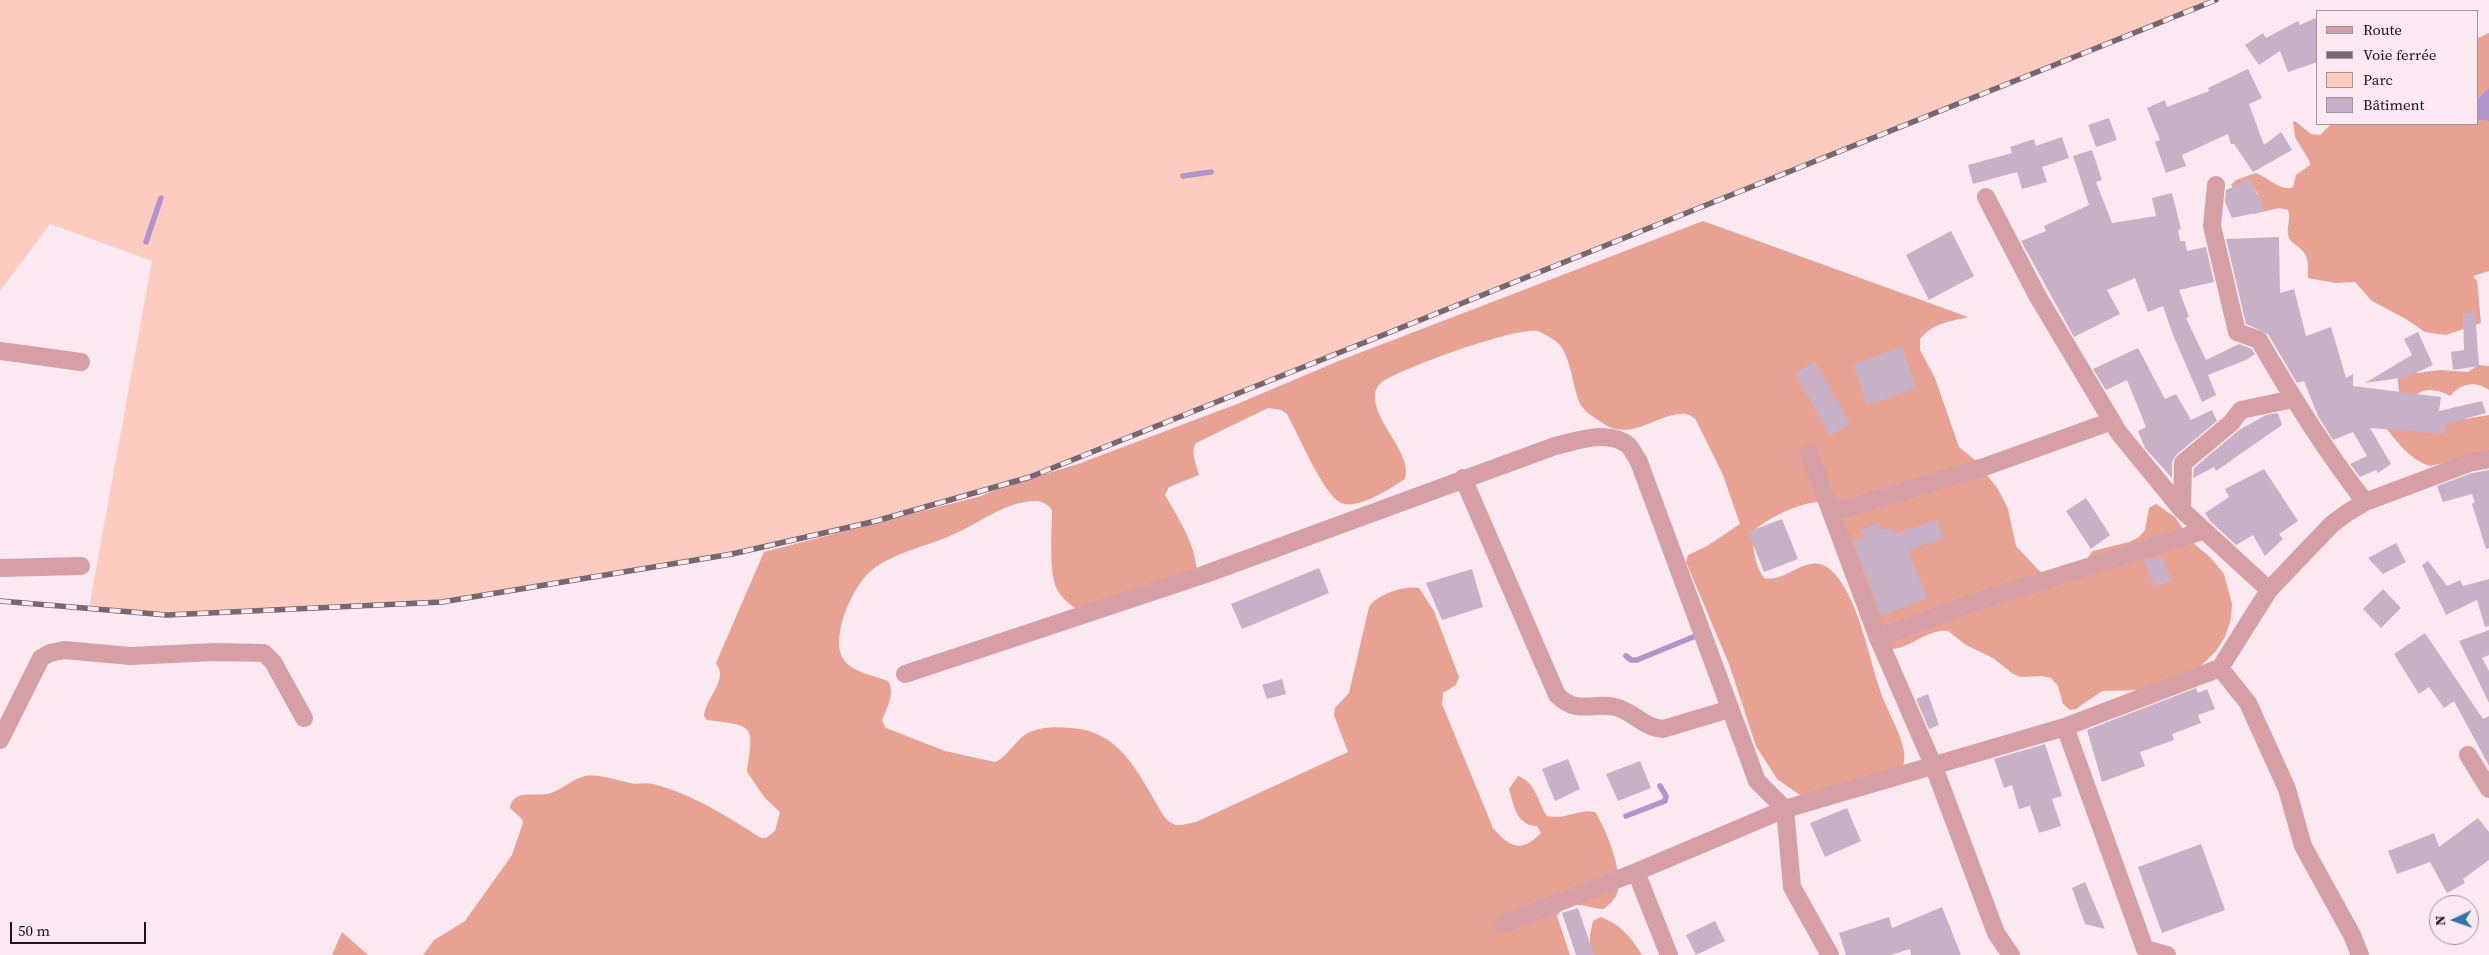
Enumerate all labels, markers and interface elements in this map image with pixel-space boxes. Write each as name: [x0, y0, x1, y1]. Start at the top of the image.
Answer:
legend: [2316, 10, 2479, 125]
text: Route: [2363, 19, 2402, 40]
text: Voie ferrée: [2363, 44, 2436, 65]
text: Parc: [2363, 69, 2393, 90]
text: Bâtiment: [2363, 94, 2424, 115]
north arrow: [2429, 895, 2479, 945]
scale bar: [12, 912, 149, 944]
text: N: [2430, 915, 2450, 926]
text: 50 m: [18, 920, 50, 941]

